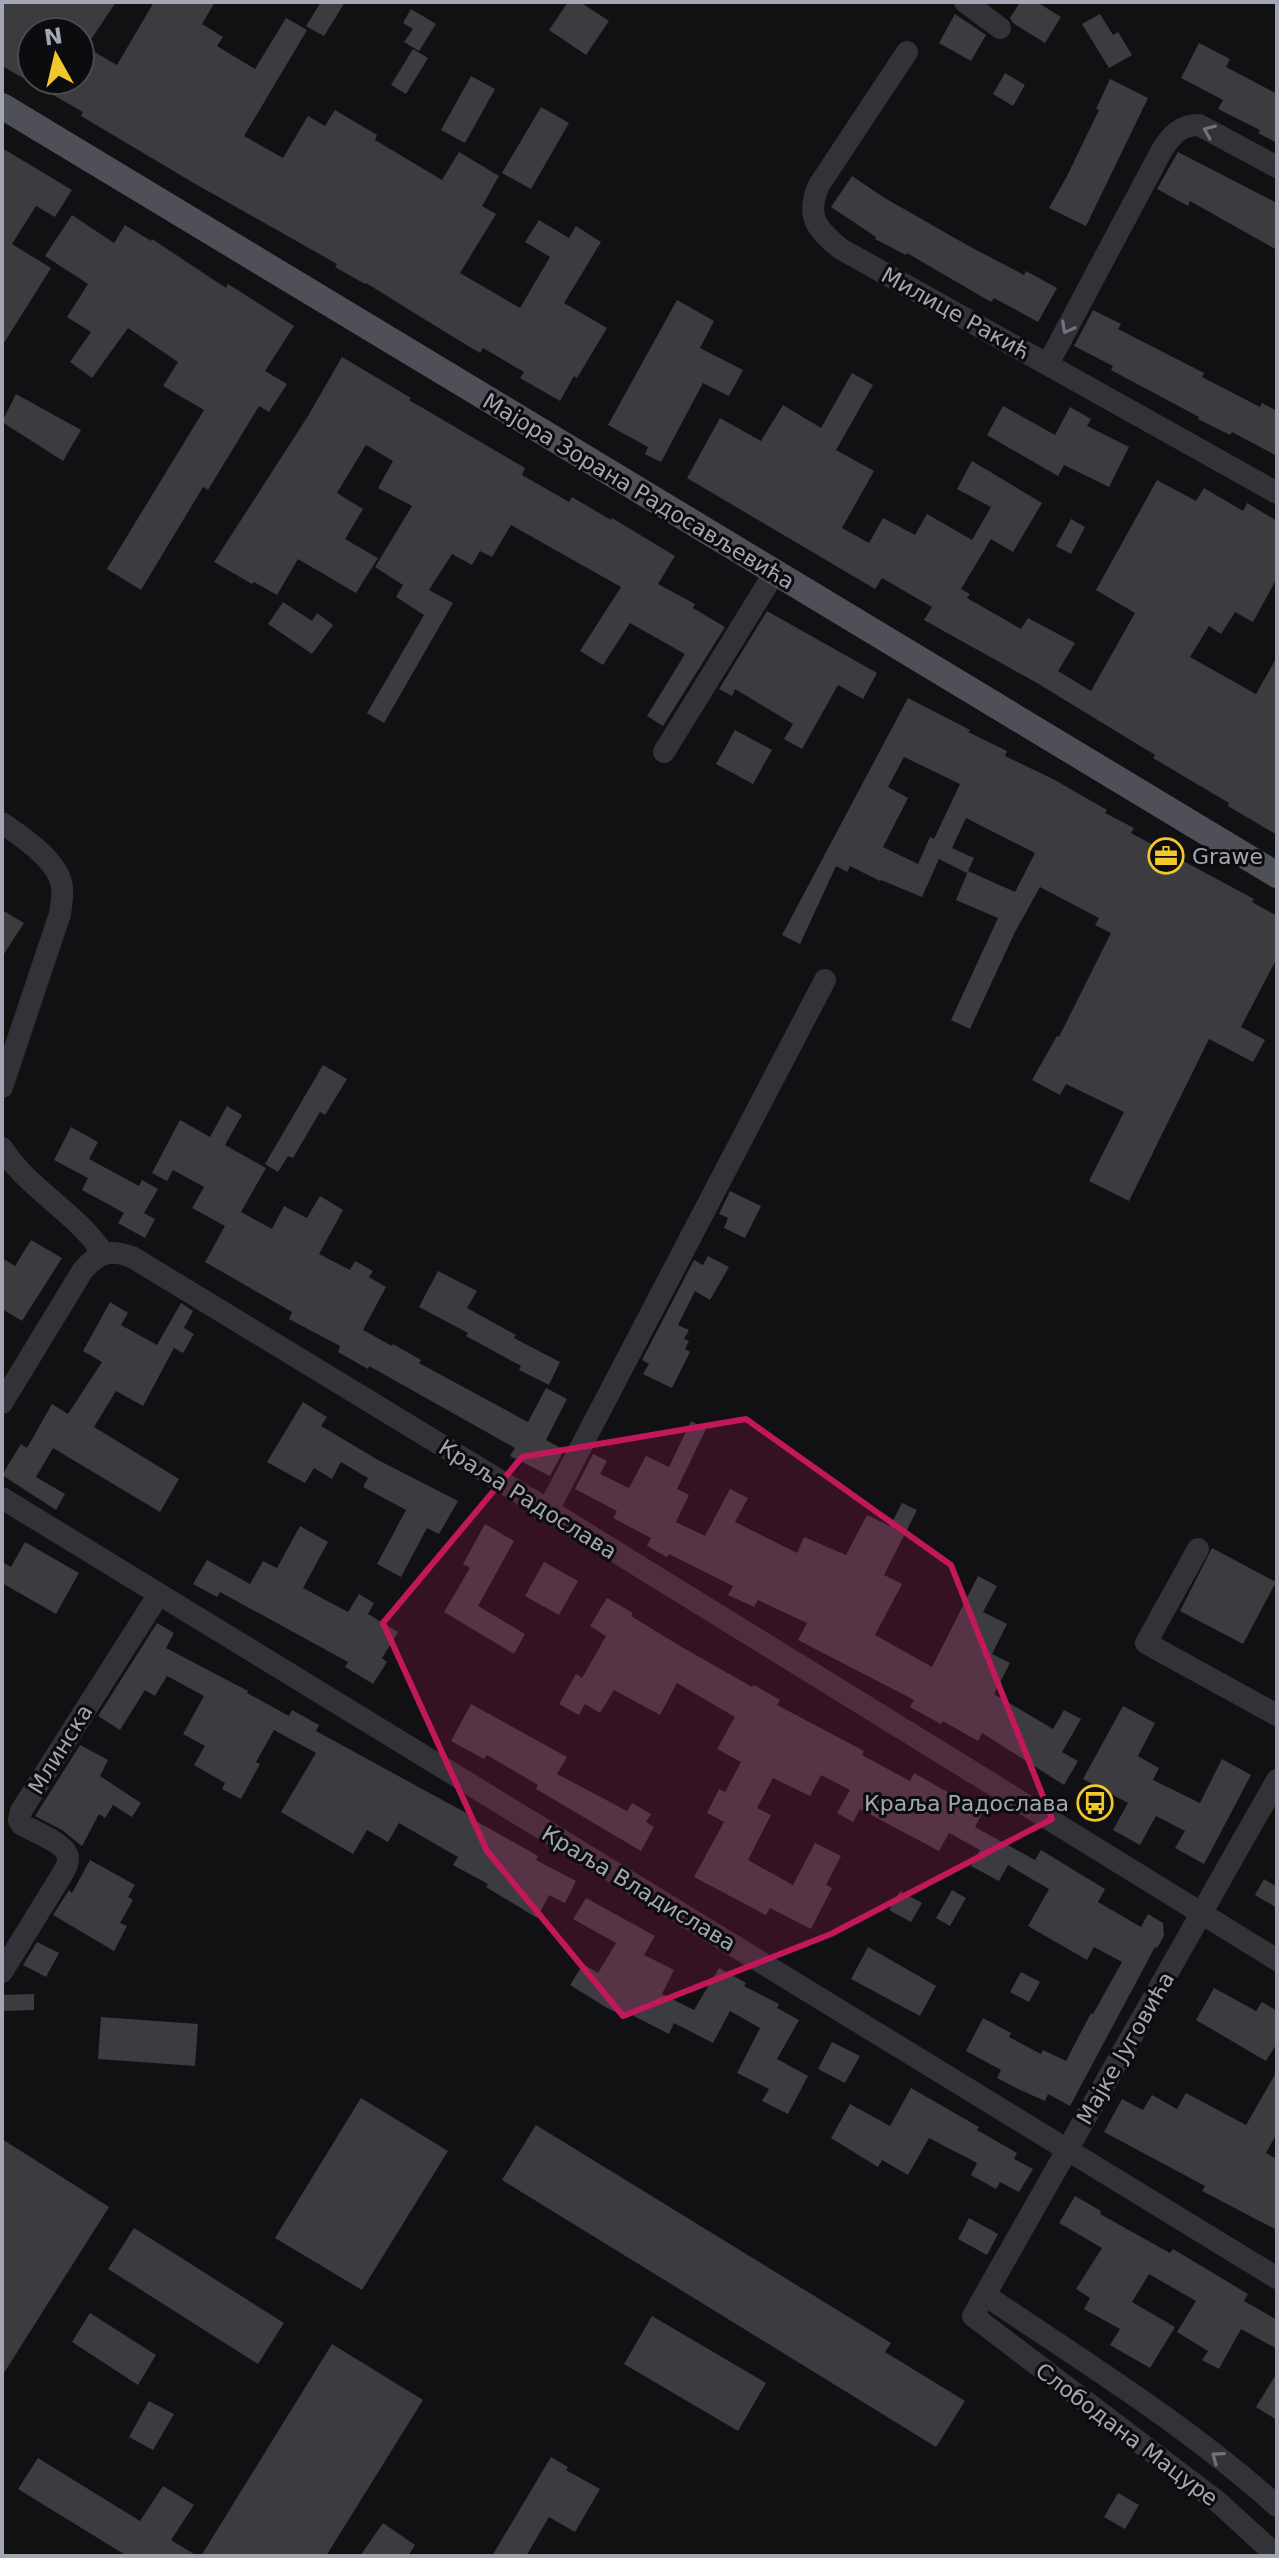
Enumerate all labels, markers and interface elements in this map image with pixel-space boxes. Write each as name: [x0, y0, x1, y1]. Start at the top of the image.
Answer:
north arrow: [16, 16, 96, 96]
text: N: [42, 23, 64, 50]
one-way arrow: [1202, 124, 1217, 140]
street label: Милице Ракић: [877, 262, 1034, 365]
one-way arrow: [1062, 319, 1077, 334]
street label: Мајора Зорана Радосављевића: [479, 388, 799, 595]
office icon: Grawe: [1147, 837, 1185, 875]
place label: Grawe: [1192, 844, 1263, 869]
street label: Краља Радослава: [434, 1435, 621, 1564]
street label: Млинска: [23, 1700, 98, 1799]
bus stop icon: Краља Радослава: [1076, 1784, 1114, 1822]
place label: Краља Радослава: [864, 1791, 1069, 1816]
street label: Краља Владислава: [537, 1821, 740, 1956]
street label: Мајке Југовића: [1072, 1968, 1179, 2129]
street label: Слободана Мацуре: [1031, 2358, 1223, 2511]
one-way arrow: [1211, 2452, 1225, 2466]

